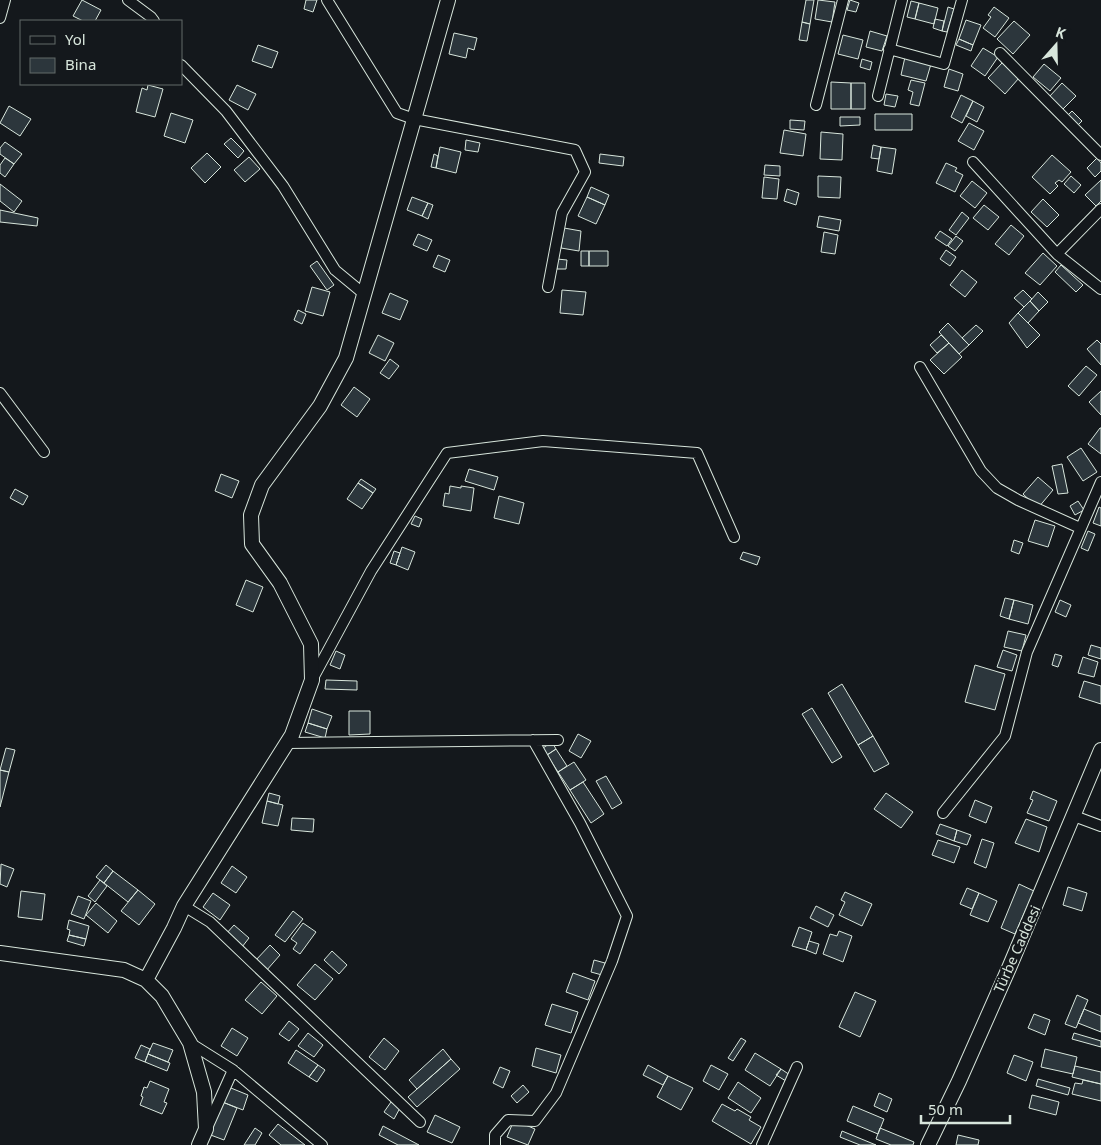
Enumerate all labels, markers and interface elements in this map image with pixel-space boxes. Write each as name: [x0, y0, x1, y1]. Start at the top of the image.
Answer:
legend: [20, 20, 182, 85]
north arrow: [1031, 20, 1081, 70]
text: K: [1053, 22, 1069, 43]
text: Yol: [65, 29, 86, 49]
text: Bina: [65, 54, 96, 74]
street label: Türbe Caddesi: [989, 902, 1044, 996]
scale bar: [921, 1092, 1010, 1124]
text: 50 m: [928, 1099, 963, 1119]

